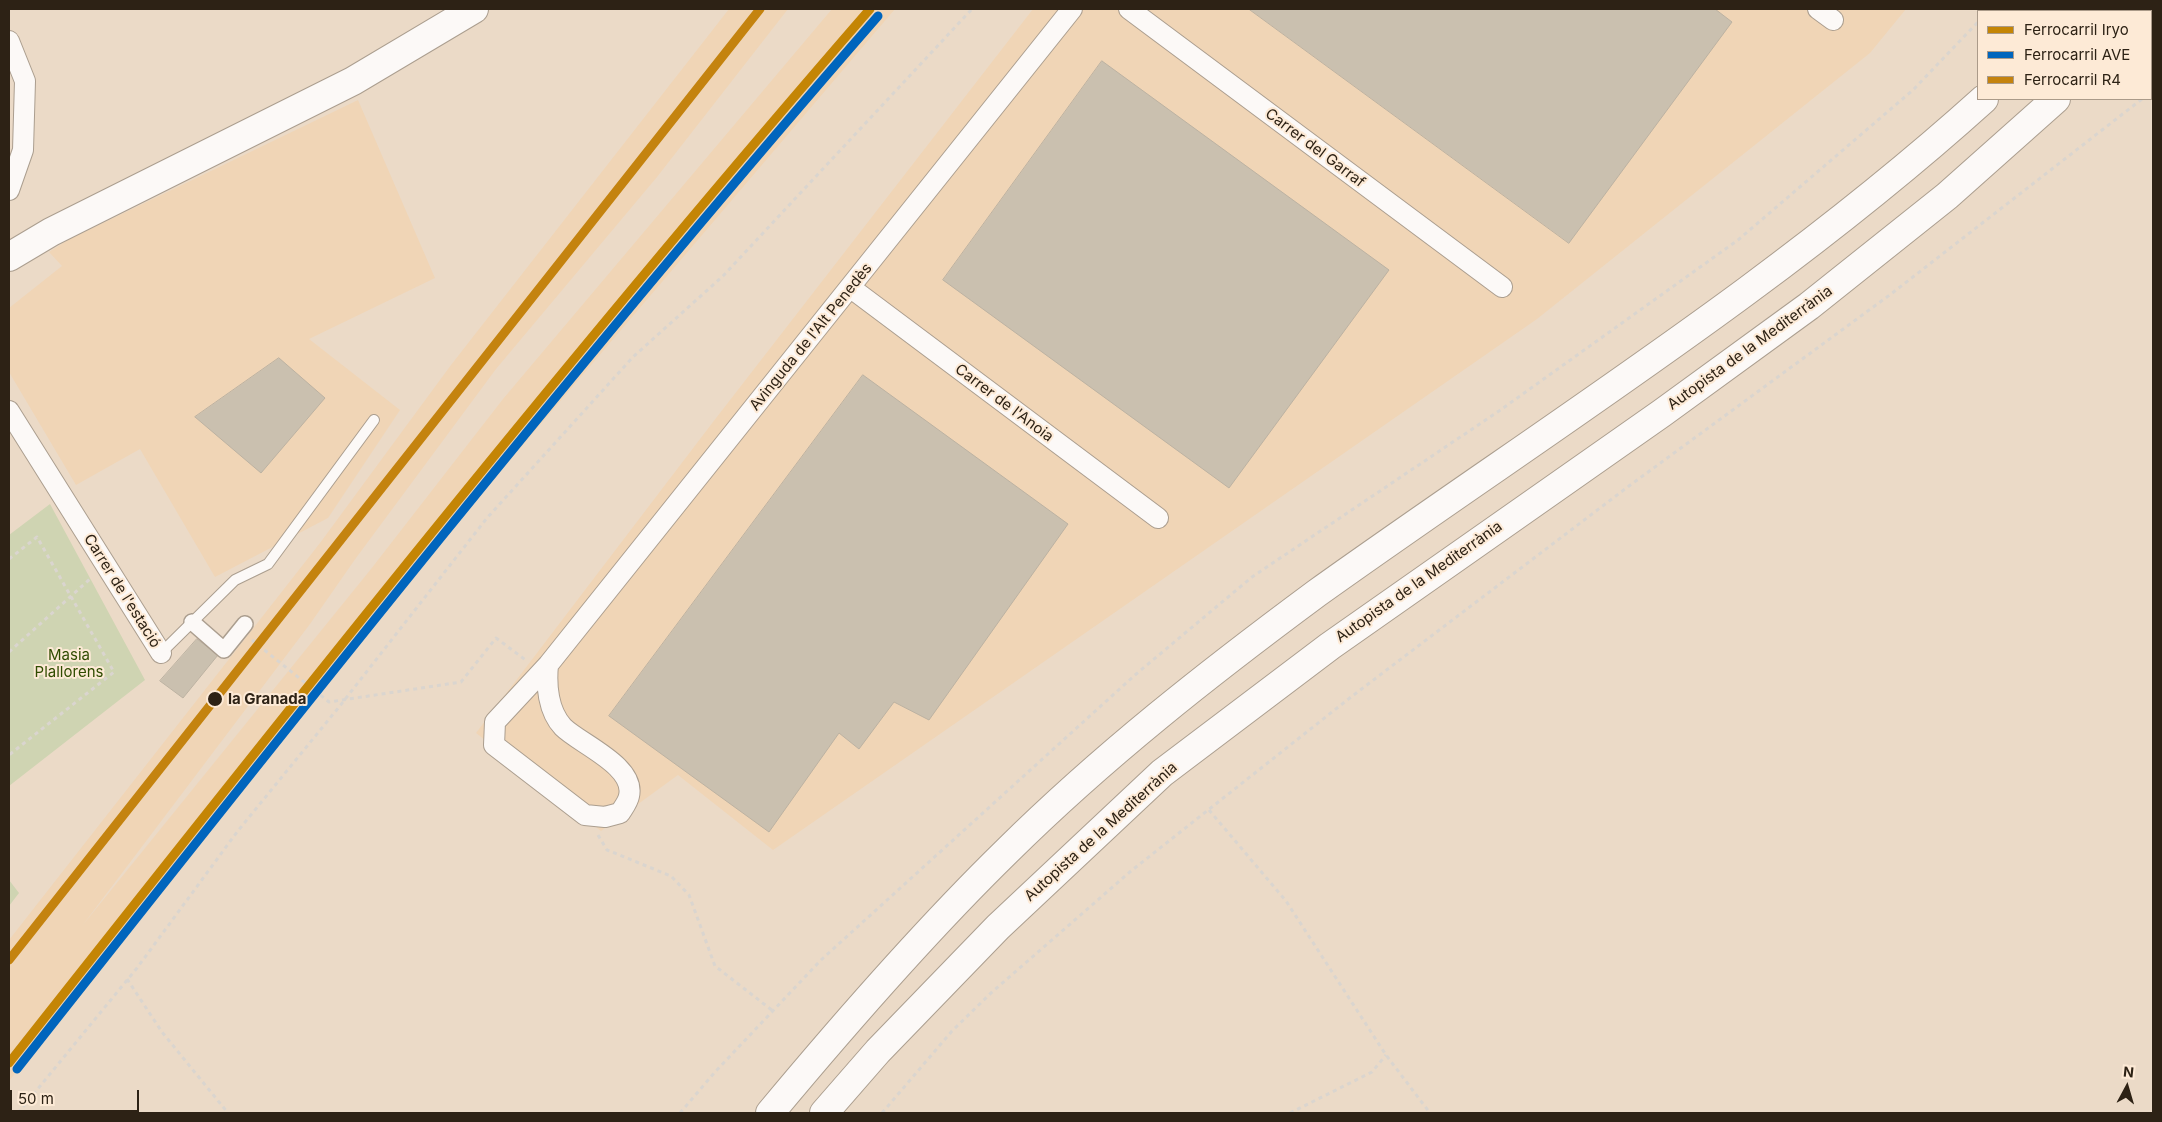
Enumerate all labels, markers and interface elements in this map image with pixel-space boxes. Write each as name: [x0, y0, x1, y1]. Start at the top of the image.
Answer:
legend: [1977, 10, 2152, 100]
text: Ferrocarril Iryo: [2024, 20, 2129, 39]
text: Ferrocarril AVE: [2024, 45, 2130, 64]
text: Ferrocarril R4: [2024, 70, 2121, 89]
street label: Carrer del Garraf: [1262, 105, 1368, 191]
street label: Avinguda de l'Alt Penedès: [746, 260, 876, 414]
street label: Autopista de la Mediterrània: [1664, 282, 1836, 414]
street label: Carrer de l'Anoia: [951, 360, 1057, 446]
street label: Autopista de la Mediterrània: [1332, 517, 1506, 647]
street label: Carrer de l'estació: [80, 531, 164, 651]
park label: Masia Plallorens: [35, 646, 103, 681]
marker: la Granada: [206, 690, 224, 708]
place label: la Granada: [228, 690, 306, 708]
street label: Autopista de la Mediterrània: [1021, 759, 1181, 905]
north arrow: [2102, 1062, 2152, 1112]
text: N: [2122, 1063, 2135, 1081]
scale bar: [12, 1080, 141, 1112]
text: 50 m: [18, 1089, 54, 1108]

